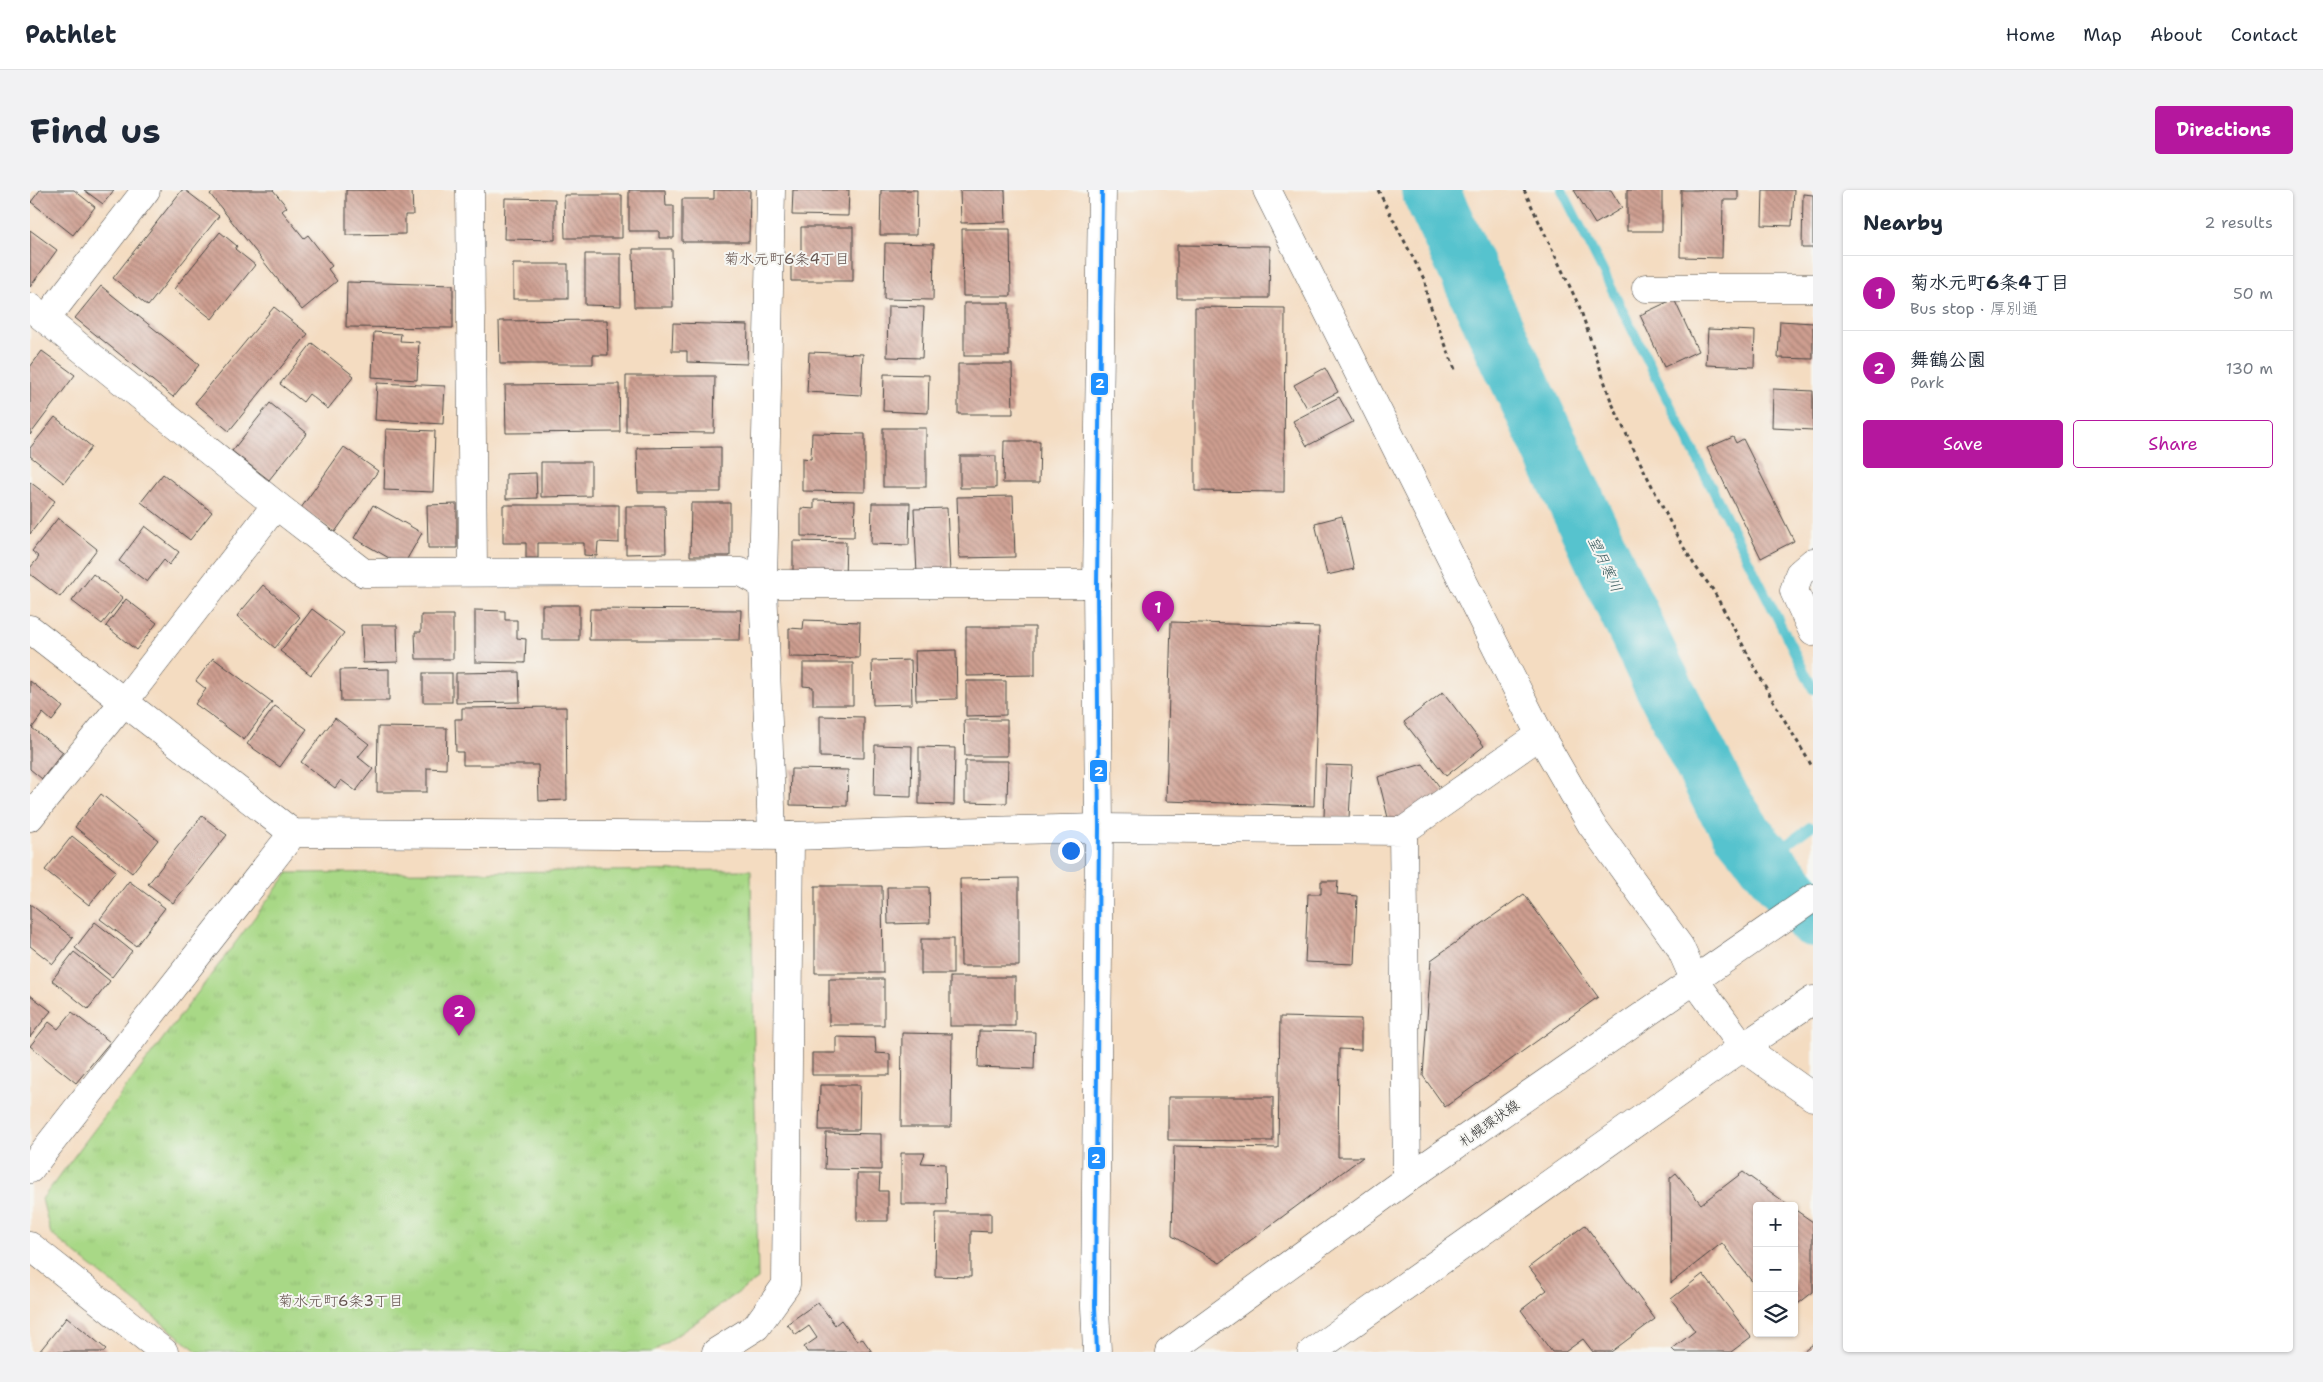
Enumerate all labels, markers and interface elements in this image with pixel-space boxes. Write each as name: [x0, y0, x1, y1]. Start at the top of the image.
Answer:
text: Pathlet: [25, 19, 116, 51]
text: Home: [2006, 23, 2055, 47]
text: Map: [2083, 23, 2122, 47]
text: About: [2150, 23, 2203, 47]
text: Contact: [2231, 23, 2298, 47]
button: Directions: [2155, 106, 2293, 154]
text: Find us: [30, 107, 161, 154]
text: Nearby: [1863, 209, 1943, 237]
text: 2 results: [2204, 212, 2273, 233]
district label: 菊水元町6条4丁目: [724, 249, 850, 269]
text: 菊水元町6条4丁目: [1910, 270, 2070, 295]
text: 1: [1875, 283, 1883, 304]
text: 50 m: [2233, 283, 2273, 304]
text: Bus stop · 厚別通: [1910, 298, 2038, 319]
text: 舞鶴公園: [1910, 347, 1986, 372]
text: 2: [1873, 358, 1885, 379]
text: 130 m: [2226, 358, 2273, 379]
line badge: 2: [1090, 372, 1109, 396]
text: Park: [1910, 372, 1944, 393]
text: 2: [1095, 374, 1105, 392]
button: Save: [1863, 420, 2063, 468]
button: Share: [2073, 420, 2273, 468]
water label: 望月寒川: [1583, 533, 1627, 595]
pin: 1: [1142, 591, 1174, 632]
line badge: 2: [1089, 759, 1108, 783]
text: 2: [1094, 762, 1104, 780]
your location: [1058, 838, 1084, 864]
pin: 2: [443, 995, 475, 1036]
street label: 札幌環状線: [1455, 1096, 1523, 1150]
line badge: 2: [1087, 1146, 1106, 1170]
text: 2: [1091, 1149, 1101, 1167]
map controls: [1753, 1202, 1798, 1337]
button: +: [1753, 1202, 1798, 1247]
button: −: [1753, 1247, 1798, 1292]
district label: 菊水元町6条3丁目: [278, 1291, 404, 1311]
button: layers: [1753, 1292, 1798, 1337]

